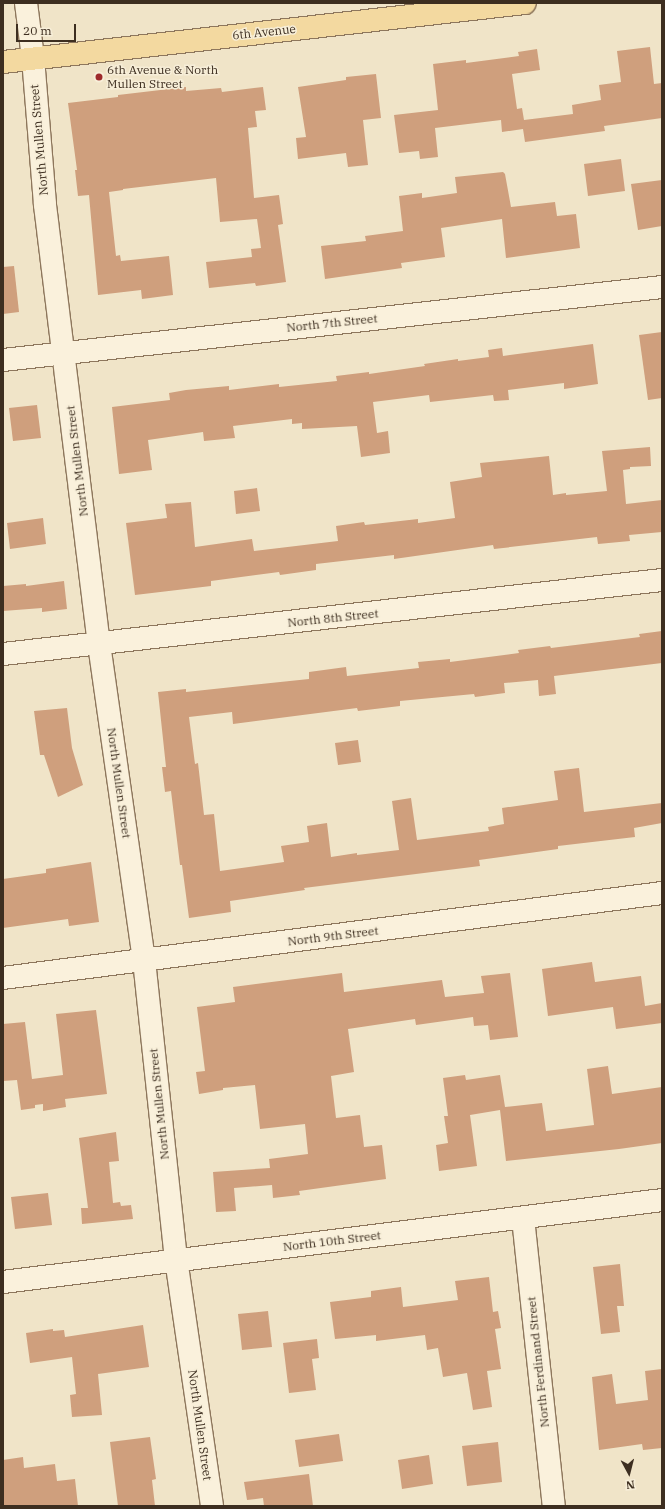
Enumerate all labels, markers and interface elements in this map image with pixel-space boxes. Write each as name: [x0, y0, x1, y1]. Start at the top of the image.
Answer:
scale bar: [18, 16, 78, 42]
street label: 6th Avenue: [231, 22, 297, 42]
text: 20 m: [23, 23, 52, 38]
place label: 6th Avenue & North Mullen Street: [107, 63, 218, 91]
marker: 6th Avenue & North Mullen Street: [94, 72, 104, 82]
street label: North Mullen Street: [27, 84, 51, 196]
street label: North 7th Street: [286, 311, 378, 335]
street label: North Mullen Street: [63, 405, 91, 517]
street label: North 8th Street: [287, 606, 379, 630]
street label: North Mullen Street: [104, 727, 134, 839]
street label: North 9th Street: [287, 923, 379, 949]
street label: North Mullen Street: [146, 1048, 172, 1160]
street label: North 10th Street: [282, 1228, 382, 1254]
street label: North Ferdinand Street: [524, 1296, 552, 1428]
street label: North Mullen Street: [185, 1369, 215, 1481]
north arrow: [609, 1453, 649, 1493]
text: N: [625, 1477, 636, 1492]

